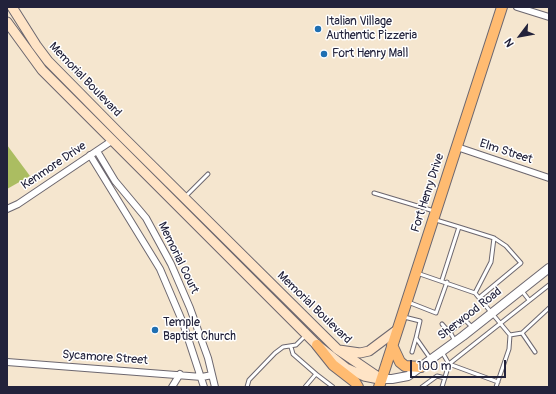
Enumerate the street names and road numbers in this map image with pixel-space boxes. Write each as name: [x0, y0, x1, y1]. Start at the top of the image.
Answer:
street label: Memorial Boulevard: [46, 40, 124, 120]
street label: Elm Street: [478, 137, 534, 167]
street label: Kenmore Drive: [19, 139, 89, 193]
street label: Fort Henry Drive: [408, 152, 448, 234]
street label: Memorial Court: [154, 220, 202, 296]
street label: Memorial Boulevard: [274, 269, 354, 347]
street label: Sherwood Road: [435, 285, 505, 343]
street label: Sycamore Street: [62, 348, 148, 368]

